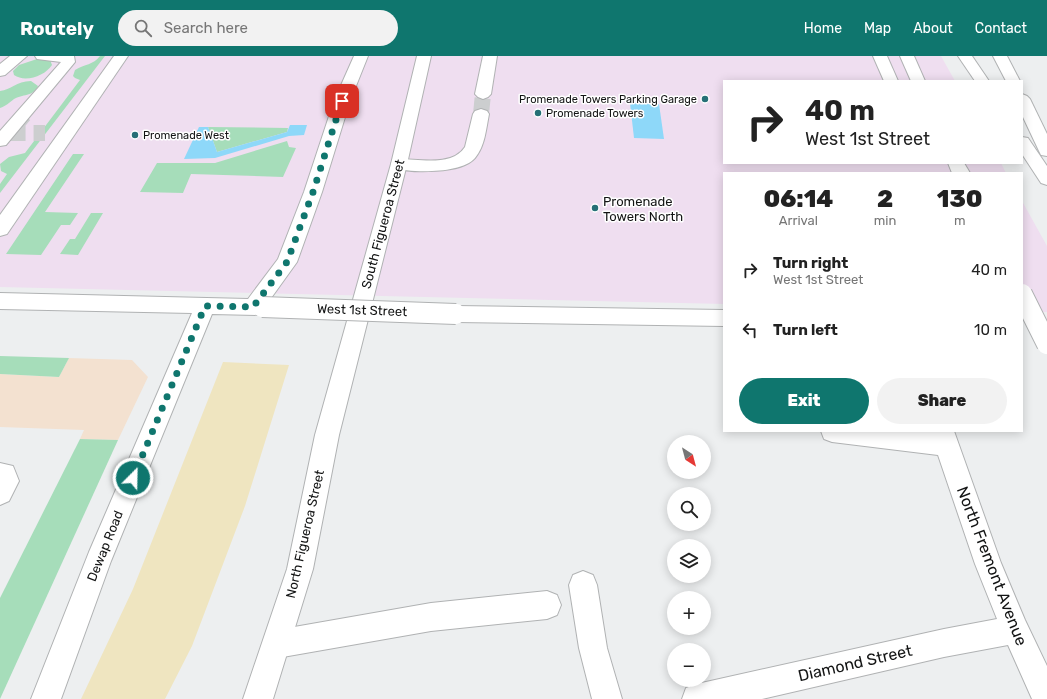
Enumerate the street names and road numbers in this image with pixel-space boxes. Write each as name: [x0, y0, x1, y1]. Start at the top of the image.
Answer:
street label: South Figueroa Street: [358, 158, 408, 291]
street label: West 1st Street: [317, 301, 407, 319]
street label: North Figueroa Street: [283, 468, 328, 600]
street label: North Fremont Avenue: [953, 484, 1031, 648]
street label: Dewap Road: [84, 508, 126, 584]
street label: Diamond Street: [796, 641, 914, 685]

